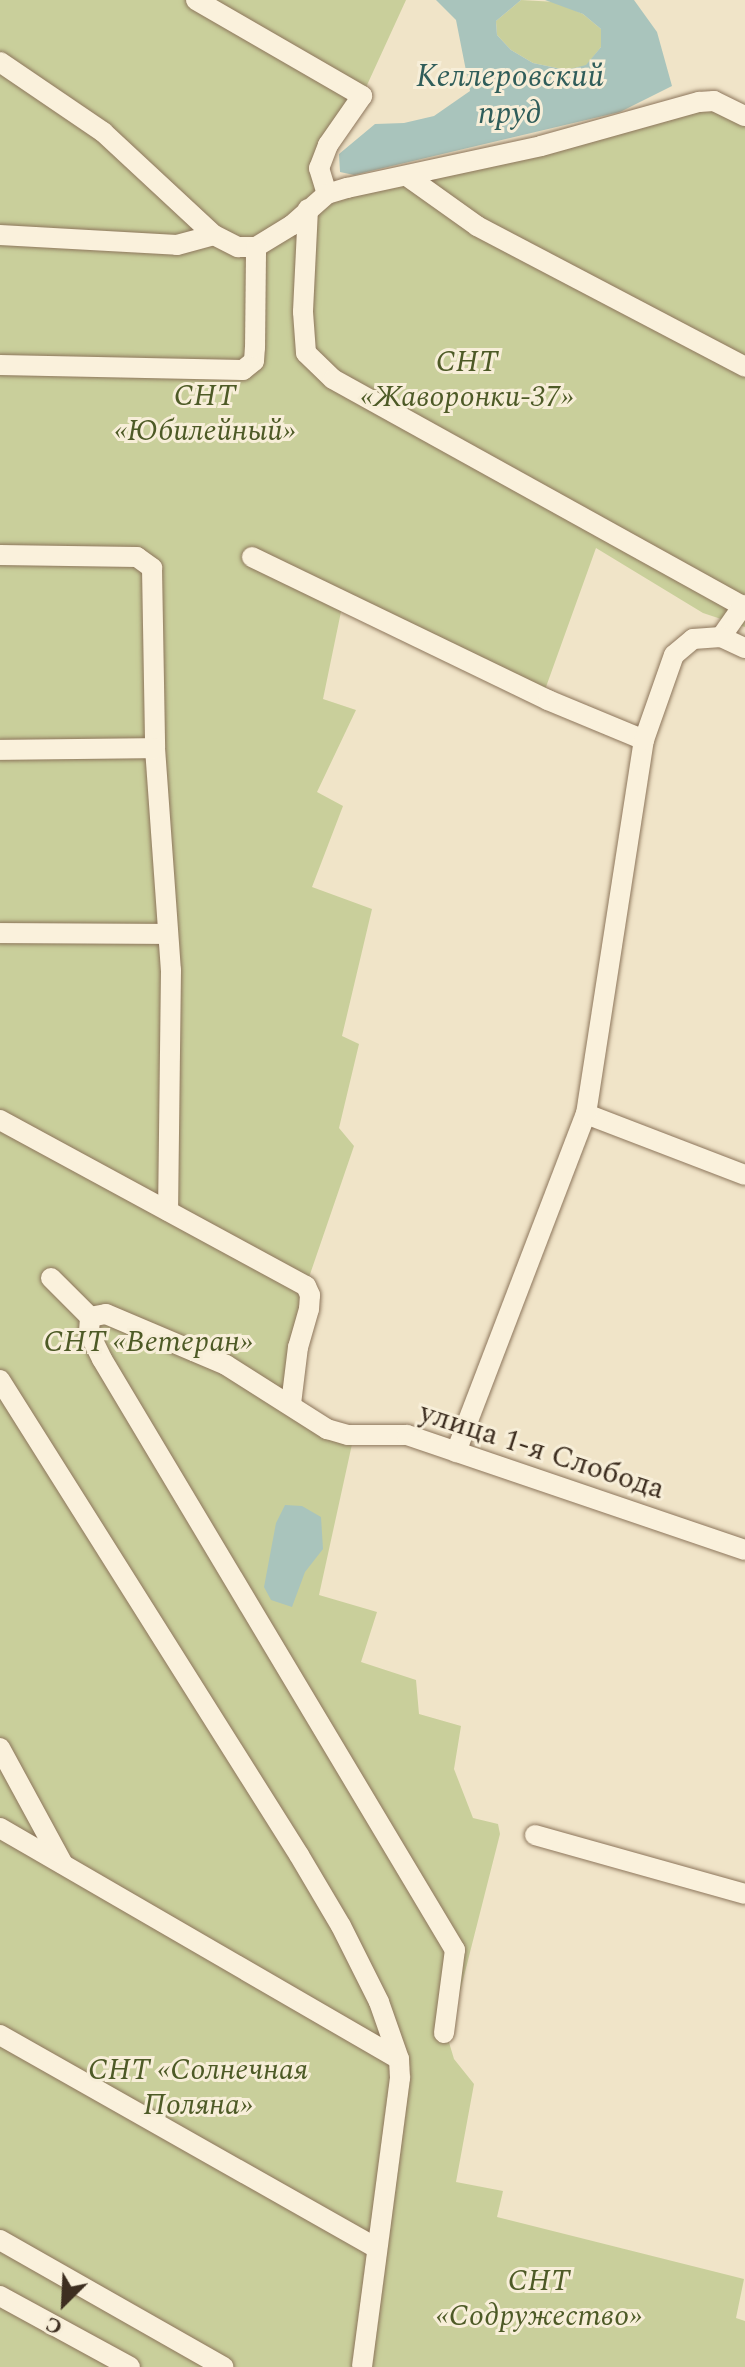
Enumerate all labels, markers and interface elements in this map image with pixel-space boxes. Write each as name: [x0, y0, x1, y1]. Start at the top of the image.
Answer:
water label: Келлеровский пруд: [416, 59, 604, 134]
park label: СНТ «Жаворонки-37»: [361, 344, 573, 414]
park label: СНТ «Юбилейный»: [115, 378, 295, 448]
park label: СНТ «Ветеран»: [43, 1324, 253, 1360]
street label: улица 1-я Слобода: [415, 1394, 669, 1508]
park label: СНТ «Солнечная Поляна»: [88, 2052, 308, 2122]
north arrow: [24, 2263, 104, 2343]
park label: СНТ «Содружество»: [436, 2263, 642, 2334]
text: С: [40, 2307, 68, 2344]

